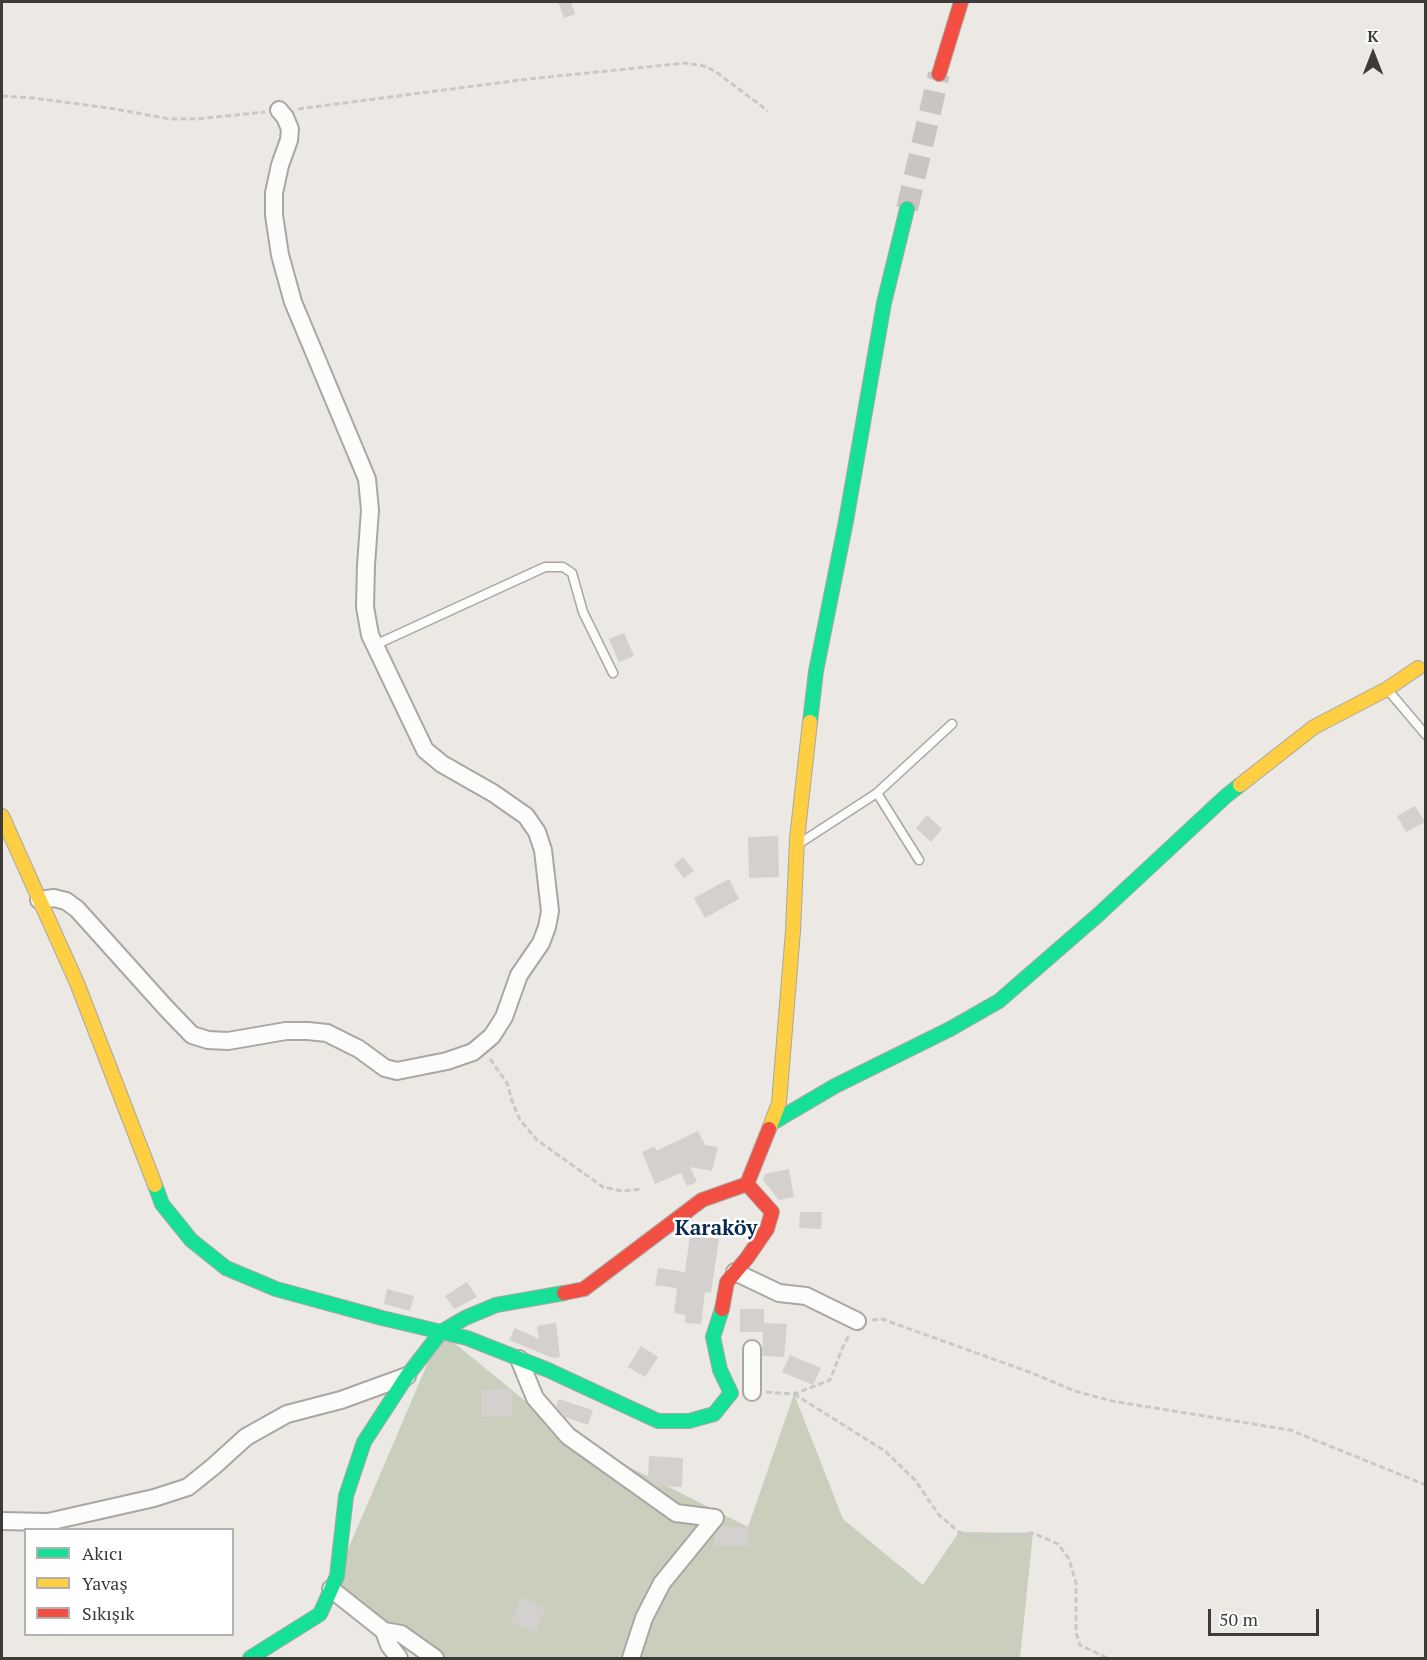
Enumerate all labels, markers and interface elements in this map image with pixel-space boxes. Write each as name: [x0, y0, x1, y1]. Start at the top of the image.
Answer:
north arrow: [1343, 24, 1403, 84]
text: K: [1367, 25, 1379, 47]
district label: Karaköy: [675, 1216, 757, 1242]
legend: [24, 1528, 234, 1636]
text: Akıcı: [82, 1541, 123, 1565]
text: Yavaş: [82, 1571, 128, 1595]
scale bar: [1211, 1597, 1322, 1635]
text: Sıkışık: [82, 1601, 135, 1625]
text: 50 m: [1219, 1607, 1258, 1631]

